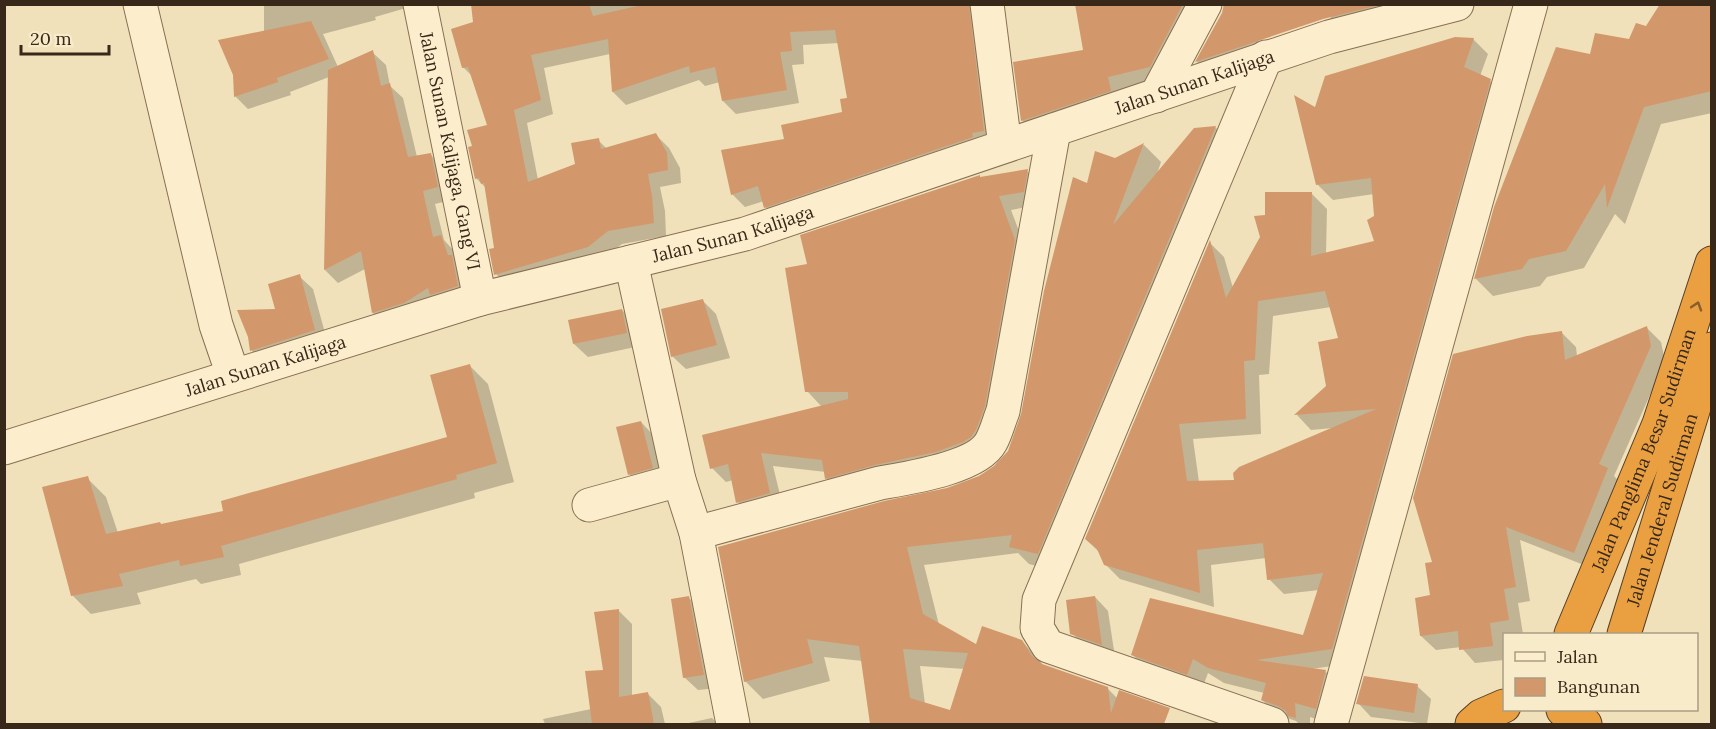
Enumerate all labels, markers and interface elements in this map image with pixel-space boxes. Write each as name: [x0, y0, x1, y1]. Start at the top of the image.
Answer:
scale bar: [21, 18, 110, 56]
text: 20 m: [30, 27, 72, 50]
street label: Jalan Sunan Kalijaga, Gang VI: [415, 29, 486, 272]
street label: Jalan Sunan Kalijaga: [1110, 44, 1277, 120]
street label: Jalan Sunan Kalijaga: [649, 200, 817, 268]
one-way arrow: [1690, 301, 1703, 312]
street label: Jalan Panglima Besar Sudirman: [1586, 325, 1701, 576]
street label: Jalan Sunan Kalijaga: [181, 330, 349, 402]
street label: Jalan Jenderal Sudirman: [1621, 410, 1702, 610]
legend: [1503, 633, 1698, 711]
text: Jalan: [1556, 645, 1598, 668]
text: Bangunan: [1557, 675, 1640, 698]

